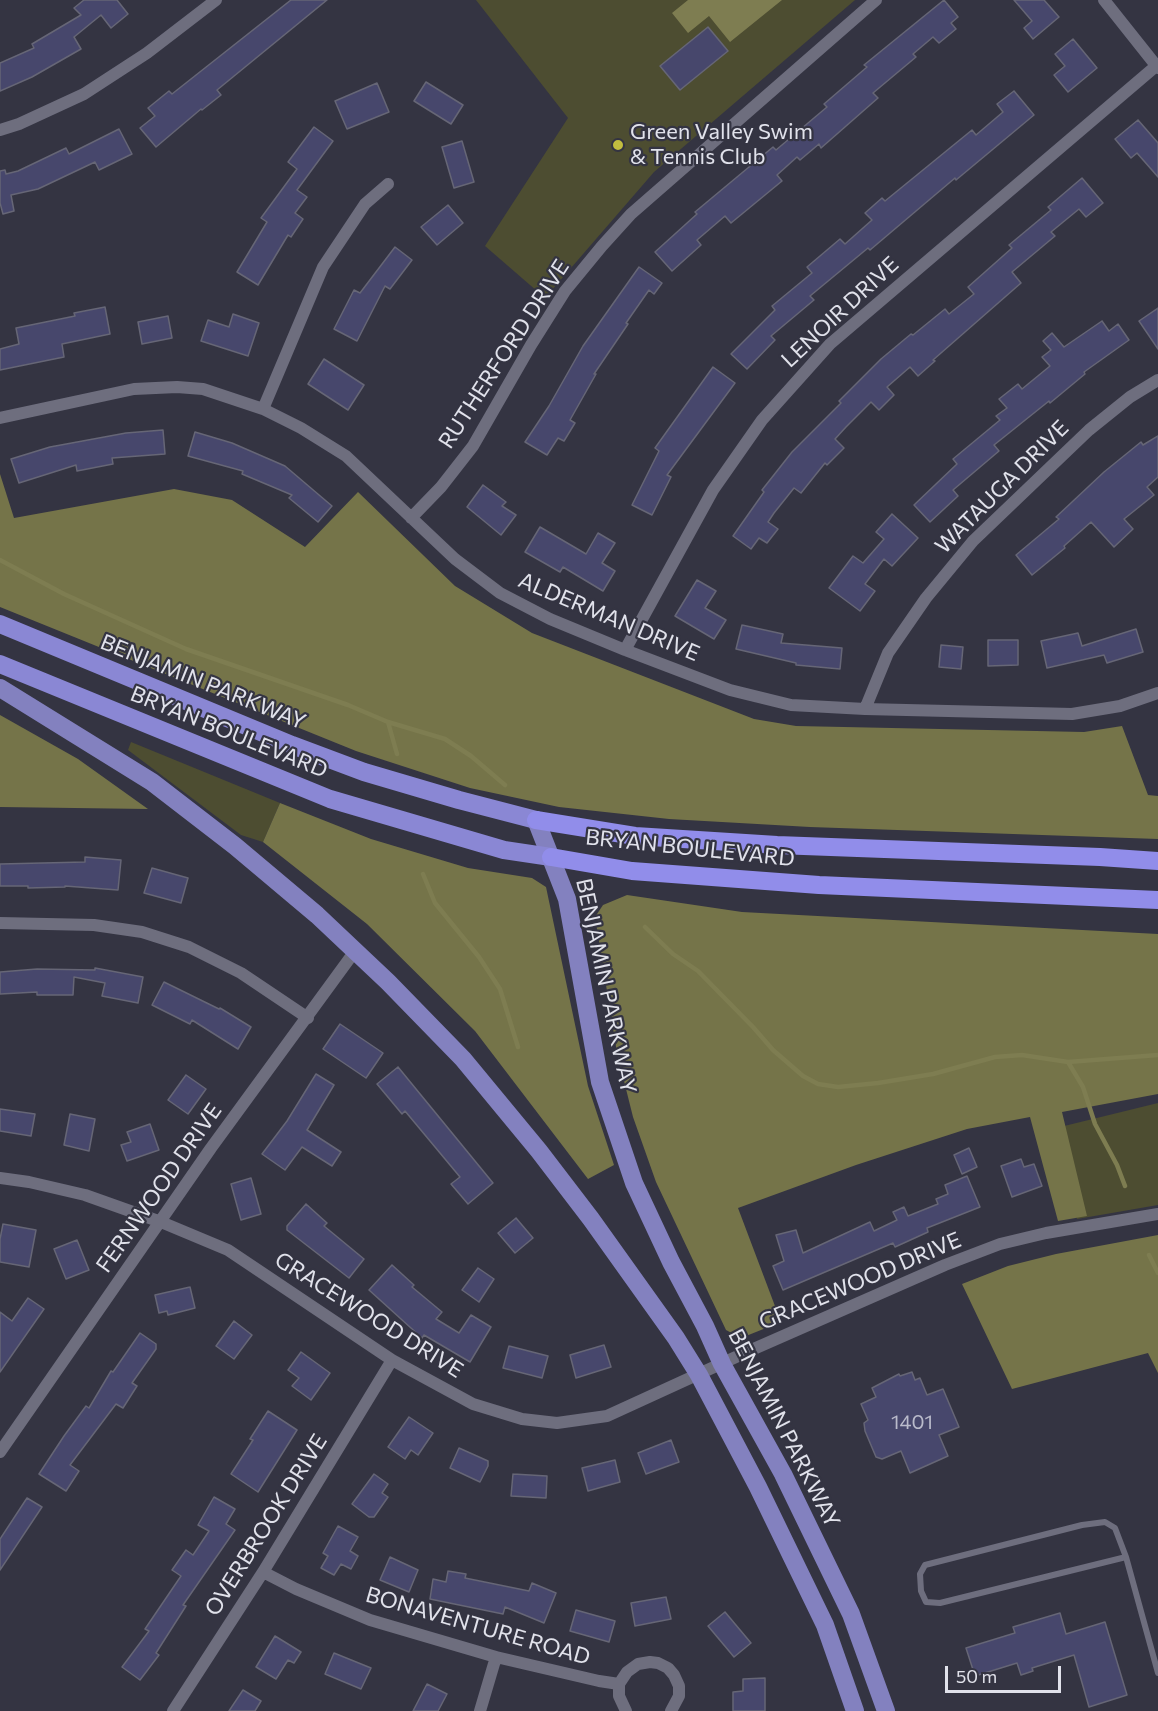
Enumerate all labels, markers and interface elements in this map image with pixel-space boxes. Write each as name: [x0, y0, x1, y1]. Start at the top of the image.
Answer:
place label: Green Valley Swim & Tennis Club: [630, 119, 813, 170]
marker: Green Valley Swim & Tennis Club: [611, 138, 625, 152]
street label: LENOIR DRIVE: [776, 251, 904, 373]
street label: RUTHERFORD DRIVE: [433, 255, 575, 453]
street label: WATAUGA DRIVE: [930, 415, 1074, 559]
street label: ALDERMAN DRIVE: [515, 567, 703, 667]
street label: BENJAMIN PARKWAY: [96, 629, 310, 735]
street label: BRYAN BOULEVARD: [127, 680, 331, 784]
street label: BRYAN BOULEVARD: [584, 824, 796, 872]
street label: BENJAMIN PARKWAY: [570, 876, 642, 1096]
street label: FERNWOOD DRIVE: [91, 1098, 227, 1278]
street label: GRACEWOOD DRIVE: [755, 1226, 965, 1336]
street label: GRACEWOOD DRIVE: [270, 1246, 468, 1384]
street label: BENJAMIN PARKWAY: [722, 1324, 846, 1532]
house number: 1401: [891, 1410, 933, 1434]
street label: OVERBROOK DRIVE: [199, 1429, 333, 1621]
street label: BONAVENTURE ROAD: [363, 1581, 593, 1671]
scale bar: [948, 1654, 1064, 1692]
text: 50 m: [956, 1665, 997, 1687]

